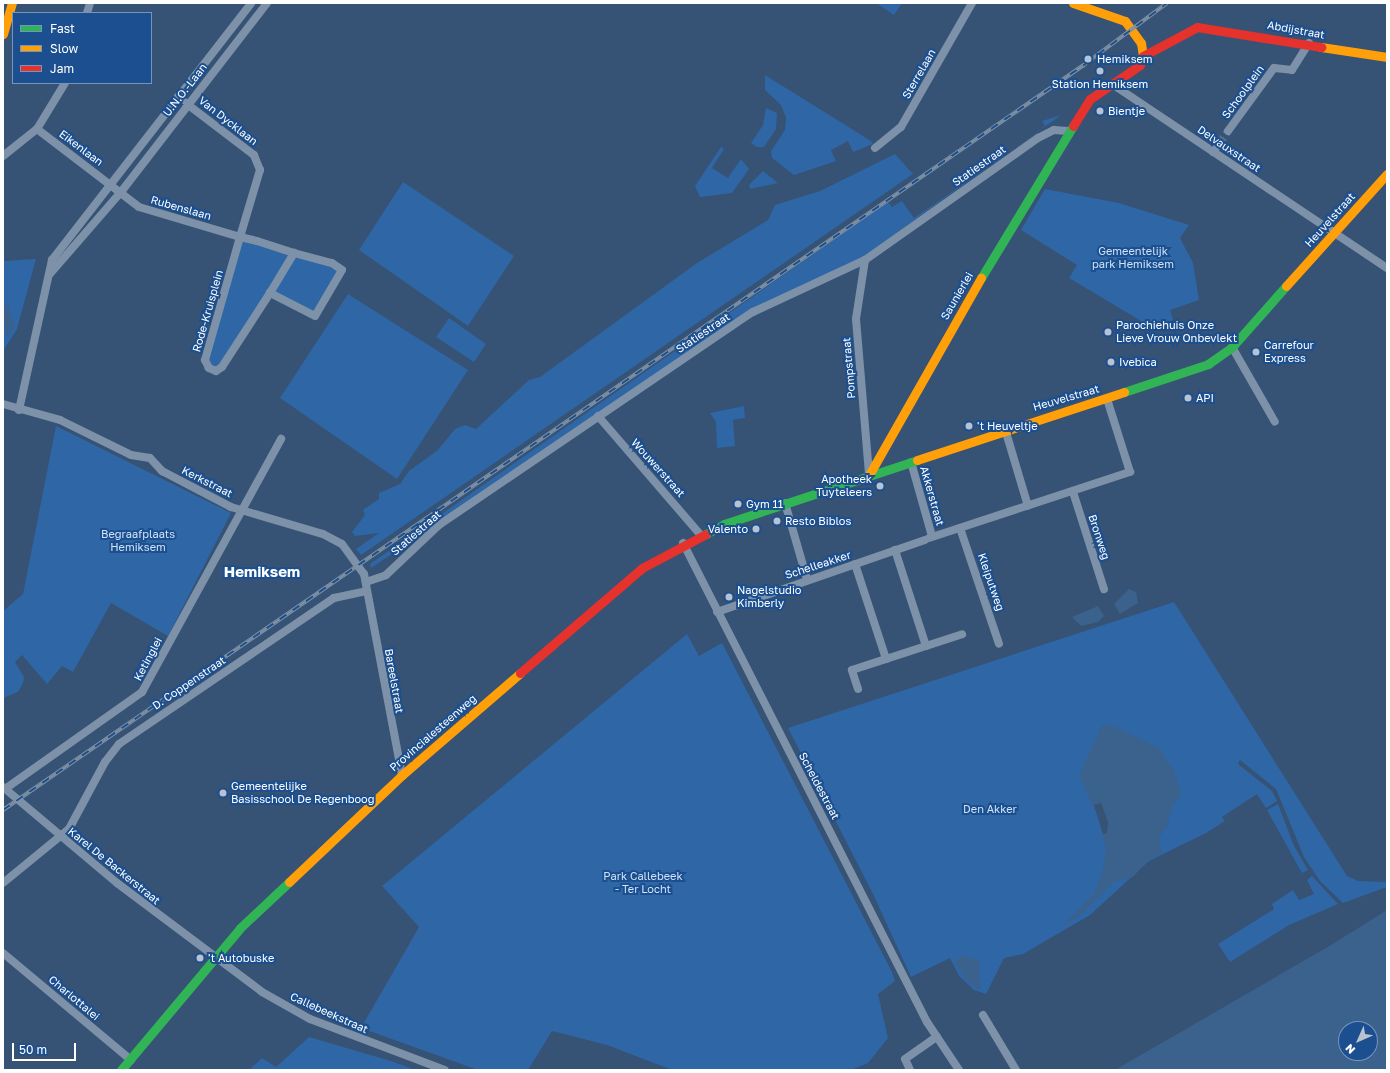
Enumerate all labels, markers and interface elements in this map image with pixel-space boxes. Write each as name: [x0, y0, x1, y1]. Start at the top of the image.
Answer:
legend: [12, 12, 152, 84]
street label: Abdijstraat: [1266, 18, 1326, 42]
text: Fast: [50, 21, 75, 36]
text: Slow: [50, 41, 78, 56]
street label: Sterrelaan: [899, 47, 939, 101]
place label: Hemiksem: [1097, 52, 1153, 66]
marker: Hemiksem: [1082, 53, 1094, 65]
text: Jam: [50, 61, 74, 76]
street label: U.N.O.-Laan: [160, 61, 210, 119]
street label: Schoolplein: [1219, 63, 1267, 121]
marker: Station Hemiksem: [1095, 66, 1105, 76]
place label: Station Hemiksem: [1052, 77, 1148, 91]
street label: Van Dycklaan: [196, 94, 260, 148]
place label: Bientje: [1108, 104, 1145, 118]
marker: Bientje: [1095, 106, 1105, 116]
street label: Delvauxstraat: [1195, 123, 1263, 175]
street label: Eikenlaan: [56, 127, 106, 169]
street label: Statiestraat: [950, 143, 1008, 189]
street label: Heuvelstraat: [1302, 190, 1358, 250]
street label: Rubenslaan: [149, 193, 213, 223]
park label: Gemeentelijk park Hemiksem: [1092, 245, 1174, 271]
street label: Rode-Kruisplein: [190, 268, 226, 354]
street label: Saunierlei: [938, 270, 976, 322]
street label: Statiestraat: [674, 310, 732, 356]
place label: Parochiehuis Onze Lieve Vrouw Onbevlekt: [1116, 319, 1237, 345]
marker: Parochiehuis Onze Lieve Vrouw Onbevlekt: [1103, 327, 1113, 337]
street label: Pompstraat: [840, 337, 858, 399]
place label: Carrefour Express: [1264, 339, 1314, 365]
marker: Carrefour Express: [1251, 347, 1261, 357]
place label: Ivebica: [1119, 355, 1157, 369]
marker: Ivebica: [1106, 357, 1116, 367]
street label: Heuvelstraat: [1031, 382, 1101, 414]
place label: API: [1196, 391, 1214, 405]
marker: API: [1183, 393, 1193, 403]
place label: 't Heuveltje: [977, 419, 1038, 433]
marker: 't Heuveltje: [964, 421, 974, 431]
street label: Wouwerstraat: [628, 436, 688, 500]
street label: Kerkstraat: [179, 464, 235, 500]
street label: Akkerstraat: [917, 465, 947, 527]
place label: Apotheek Tuyteleers: [816, 473, 872, 499]
marker: Apotheek Tuyteleers: [875, 481, 885, 491]
place label: Gym 11: [746, 497, 783, 511]
marker: Gym 11: [733, 499, 743, 509]
street label: Statiestraat: [388, 508, 444, 558]
street label: Bronweg: [1085, 513, 1113, 561]
place label: Resto Biblos: [785, 514, 851, 528]
marker: Resto Biblos: [772, 516, 782, 526]
place label: Valento: [708, 522, 748, 536]
marker: Valento: [751, 524, 761, 534]
park label: Begraafplaats Hemiksem: [101, 528, 175, 554]
street label: Schelleakker: [783, 548, 853, 582]
street label: Kleiputweg: [975, 551, 1007, 613]
district label: Hemiksem: [224, 563, 300, 581]
place label: Nagelstudio Kimberly: [737, 584, 801, 610]
marker: Nagelstudio Kimberly: [724, 592, 734, 602]
street label: Ketinglei: [131, 635, 165, 683]
street label: Bareelstraat: [382, 648, 406, 714]
street label: D. Coppenstraat: [150, 654, 228, 712]
street label: Provincialesteenweg: [387, 692, 479, 774]
street label: Scheldestraat: [796, 750, 842, 822]
place label: Gemeentelijke Basisschool De Regenboog: [231, 780, 374, 806]
marker: Gemeentelijke Basisschool De Regenboog: [218, 788, 228, 798]
park label: Den Akker: [963, 802, 1017, 816]
street label: Karel De Backerstraat: [65, 825, 163, 907]
park label: Park Callebeek - Ter Locht: [603, 870, 683, 896]
place label: 't Autobuske: [208, 951, 274, 965]
marker: 't Autobuske: [195, 953, 205, 963]
street label: Charlottalei: [46, 973, 102, 1023]
street label: Callebeekstraat: [288, 990, 370, 1036]
north arrow: [1338, 1021, 1378, 1061]
scale bar: [14, 1035, 78, 1061]
text: 50 m: [19, 1042, 47, 1057]
text: N: [1342, 1042, 1357, 1057]

